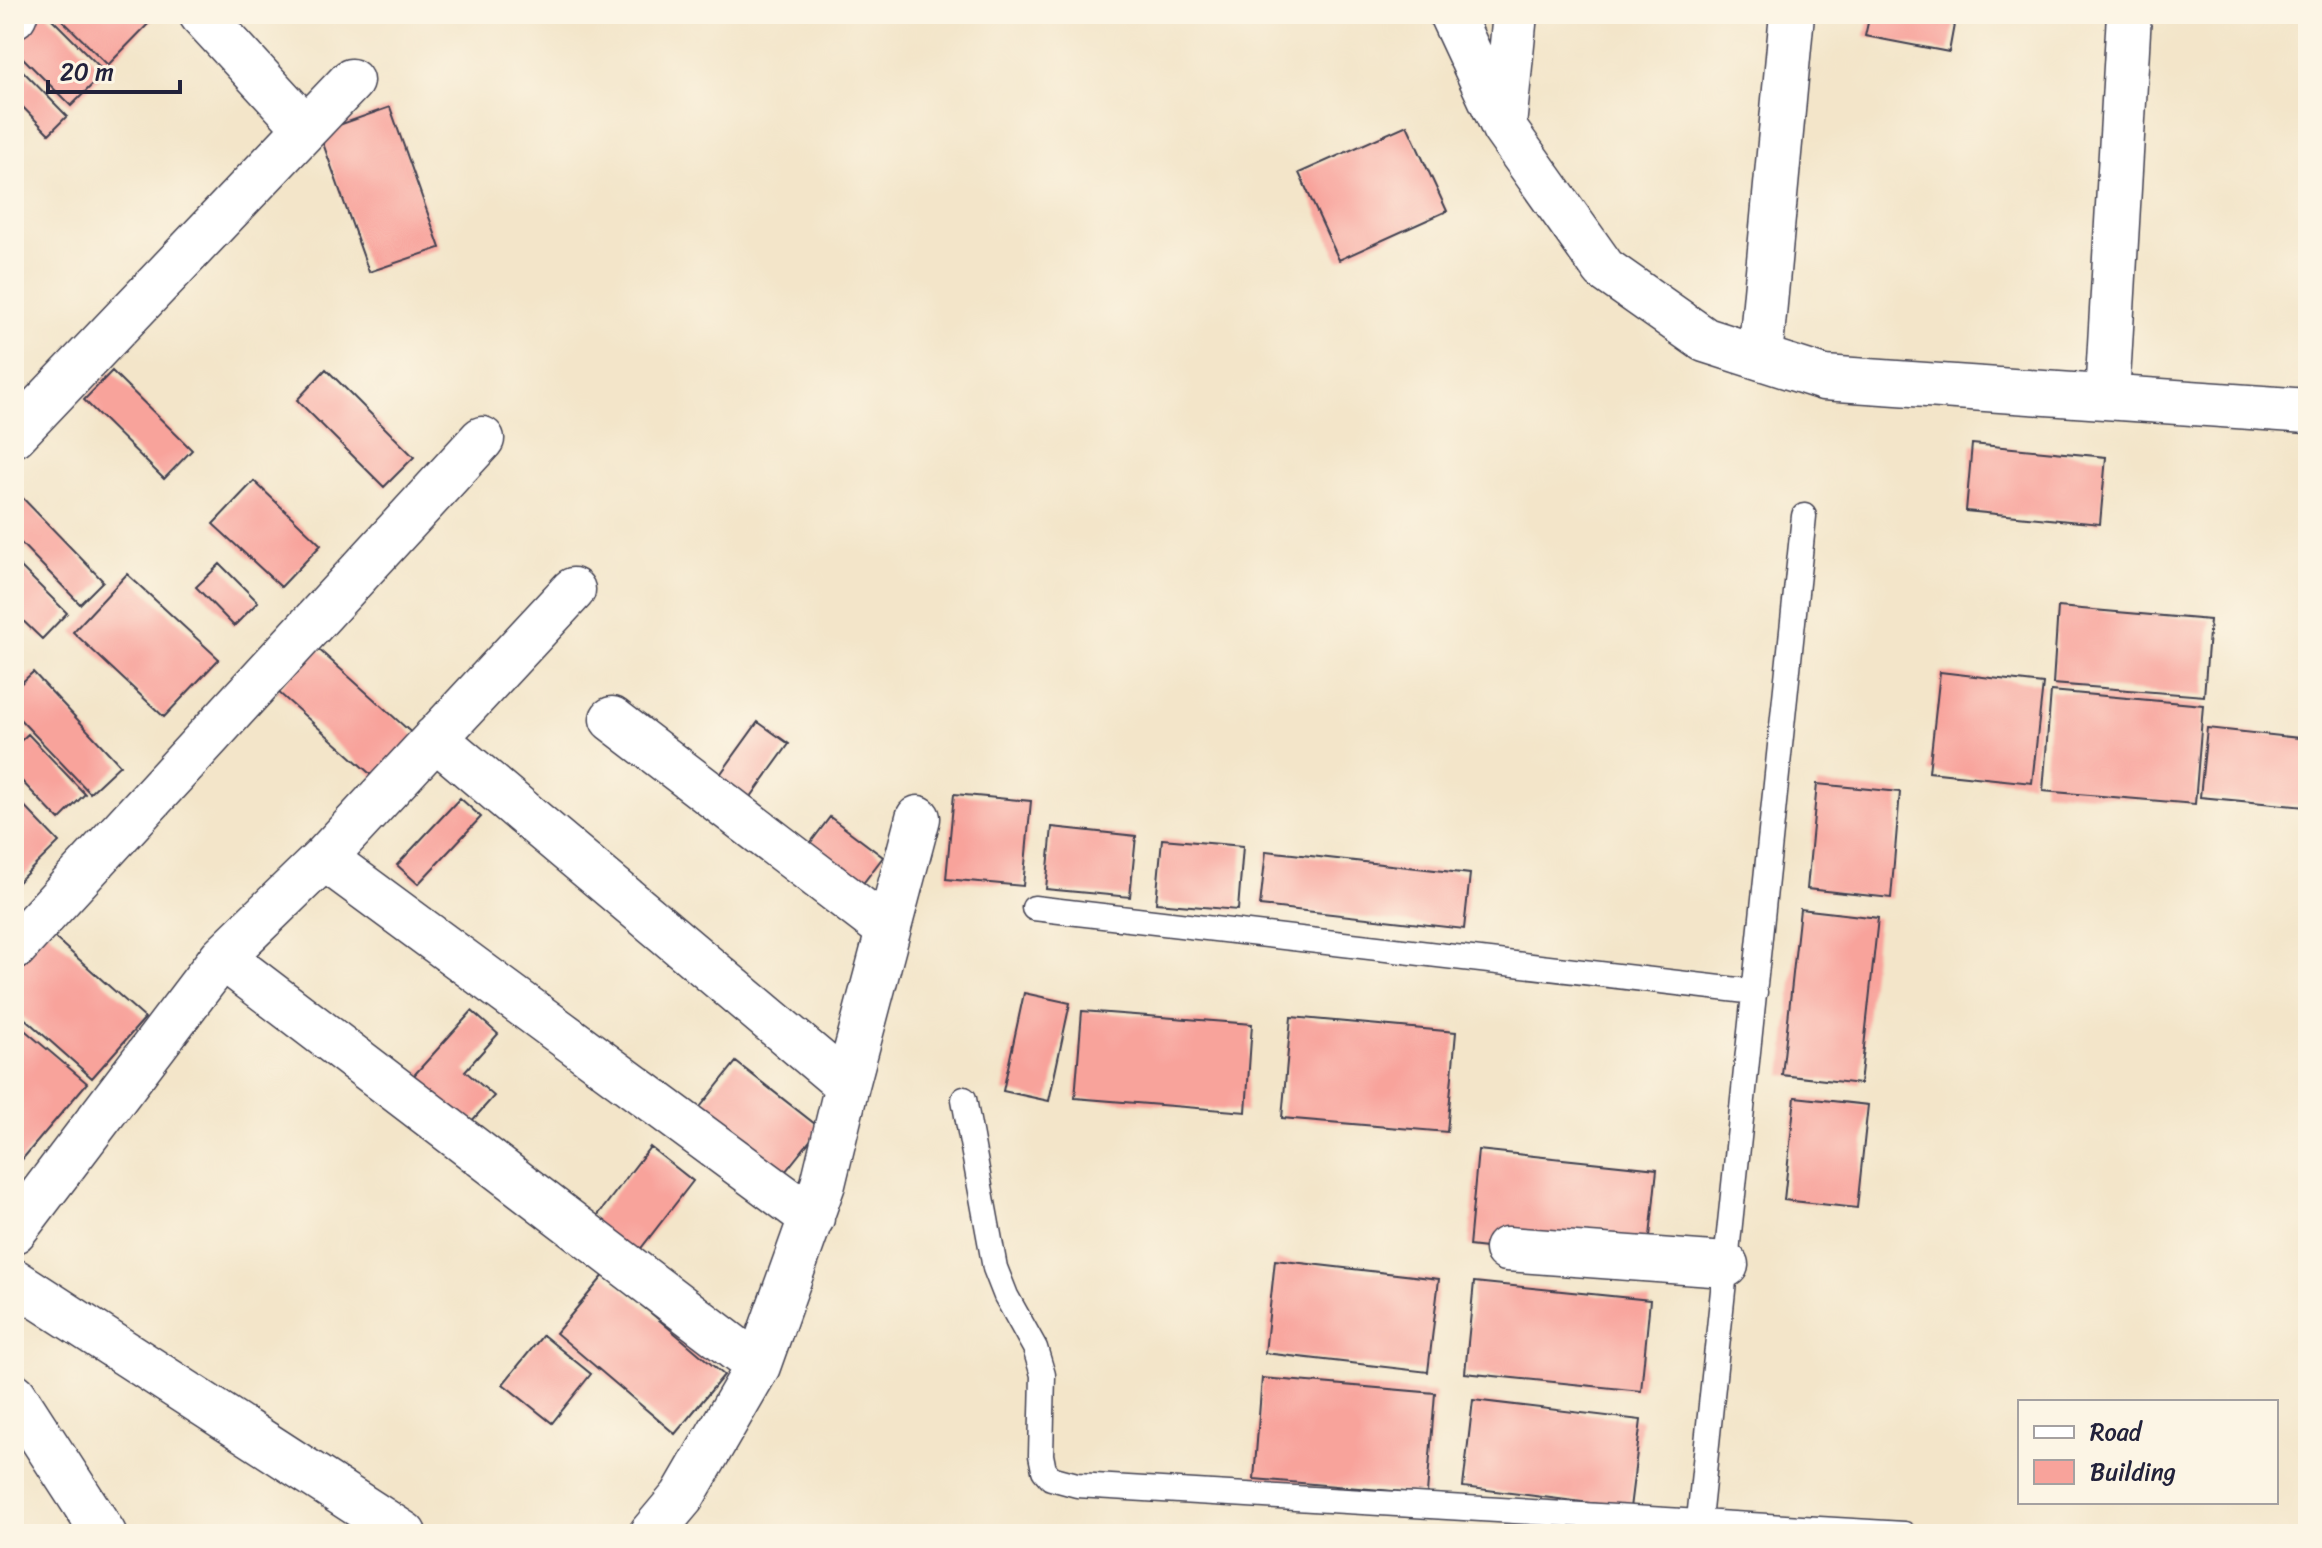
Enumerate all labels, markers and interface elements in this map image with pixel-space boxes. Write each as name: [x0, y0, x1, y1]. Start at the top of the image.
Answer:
scale bar: [48, 44, 180, 94]
text: 20 m: [60, 51, 114, 93]
legend: [2018, 1400, 2278, 1504]
text: Road: [2090, 1411, 2144, 1453]
text: Building: [2090, 1451, 2176, 1493]

